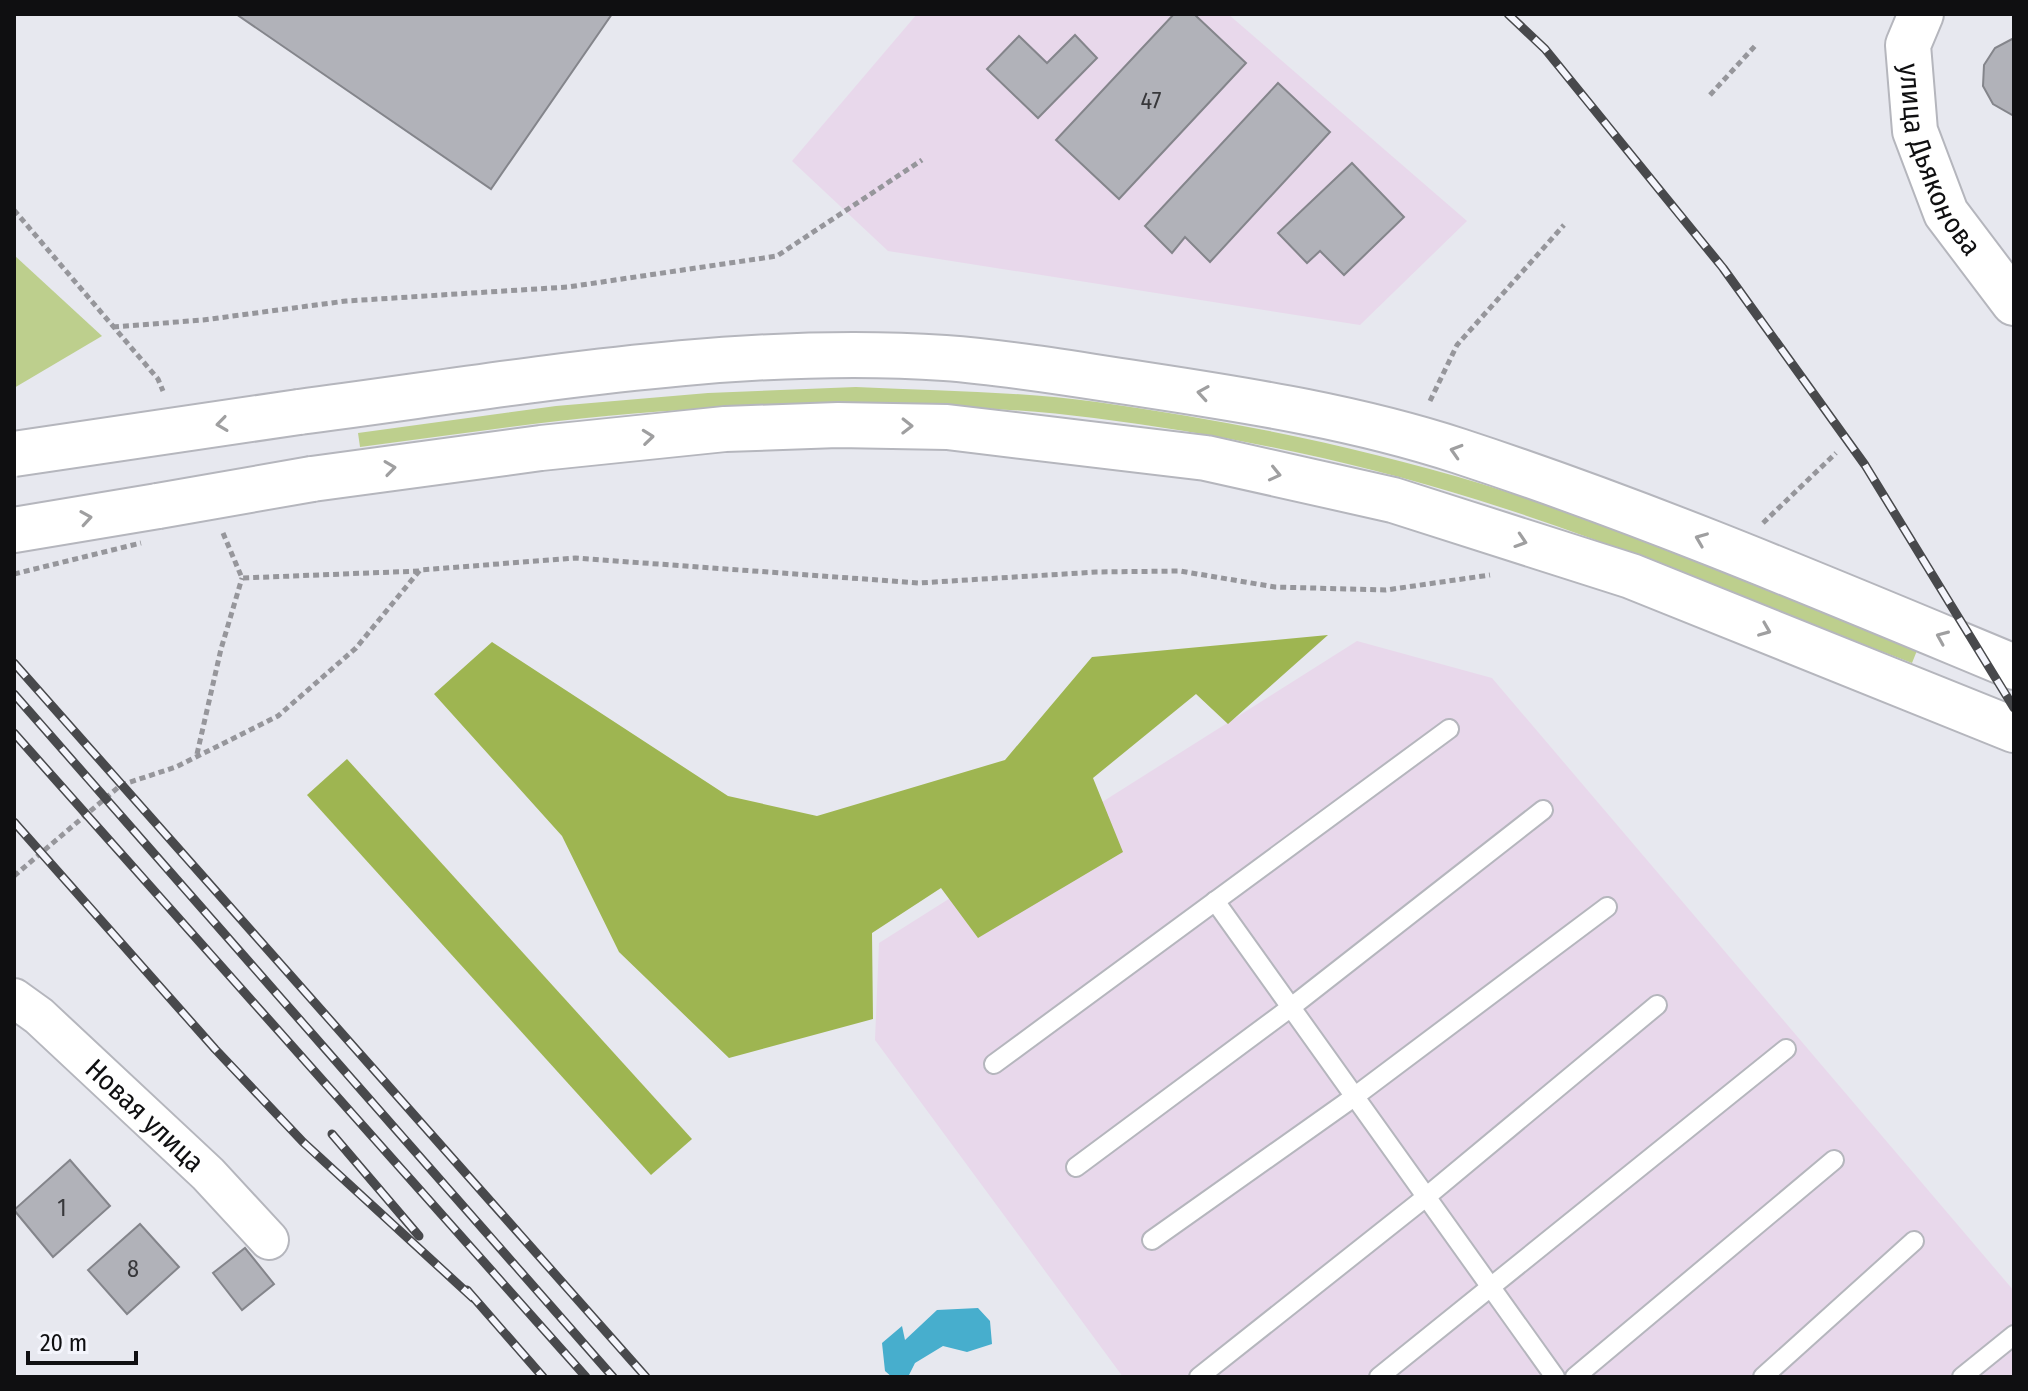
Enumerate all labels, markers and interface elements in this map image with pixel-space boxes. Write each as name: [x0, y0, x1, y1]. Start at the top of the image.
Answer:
street label: улица Дьяконова: [1893, 62, 1988, 262]
house number: 47: [1141, 87, 1162, 115]
one-way arrow: [1196, 386, 1210, 403]
one-way arrow: [215, 415, 229, 432]
one-way arrow: [901, 417, 914, 435]
one-way arrow: [642, 428, 655, 445]
one-way arrow: [1450, 444, 1464, 460]
one-way arrow: [383, 460, 396, 477]
one-way arrow: [1268, 465, 1282, 482]
one-way arrow: [79, 510, 93, 527]
one-way arrow: [1514, 532, 1527, 548]
one-way arrow: [1695, 532, 1709, 549]
one-way arrow: [1757, 620, 1771, 637]
one-way arrow: [1936, 630, 1950, 646]
street label: Новая улица: [79, 1052, 211, 1179]
house number: 1: [57, 1194, 67, 1222]
house number: 8: [127, 1255, 139, 1283]
scale bar: [28, 1315, 136, 1365]
text: 20 m: [40, 1329, 87, 1357]

